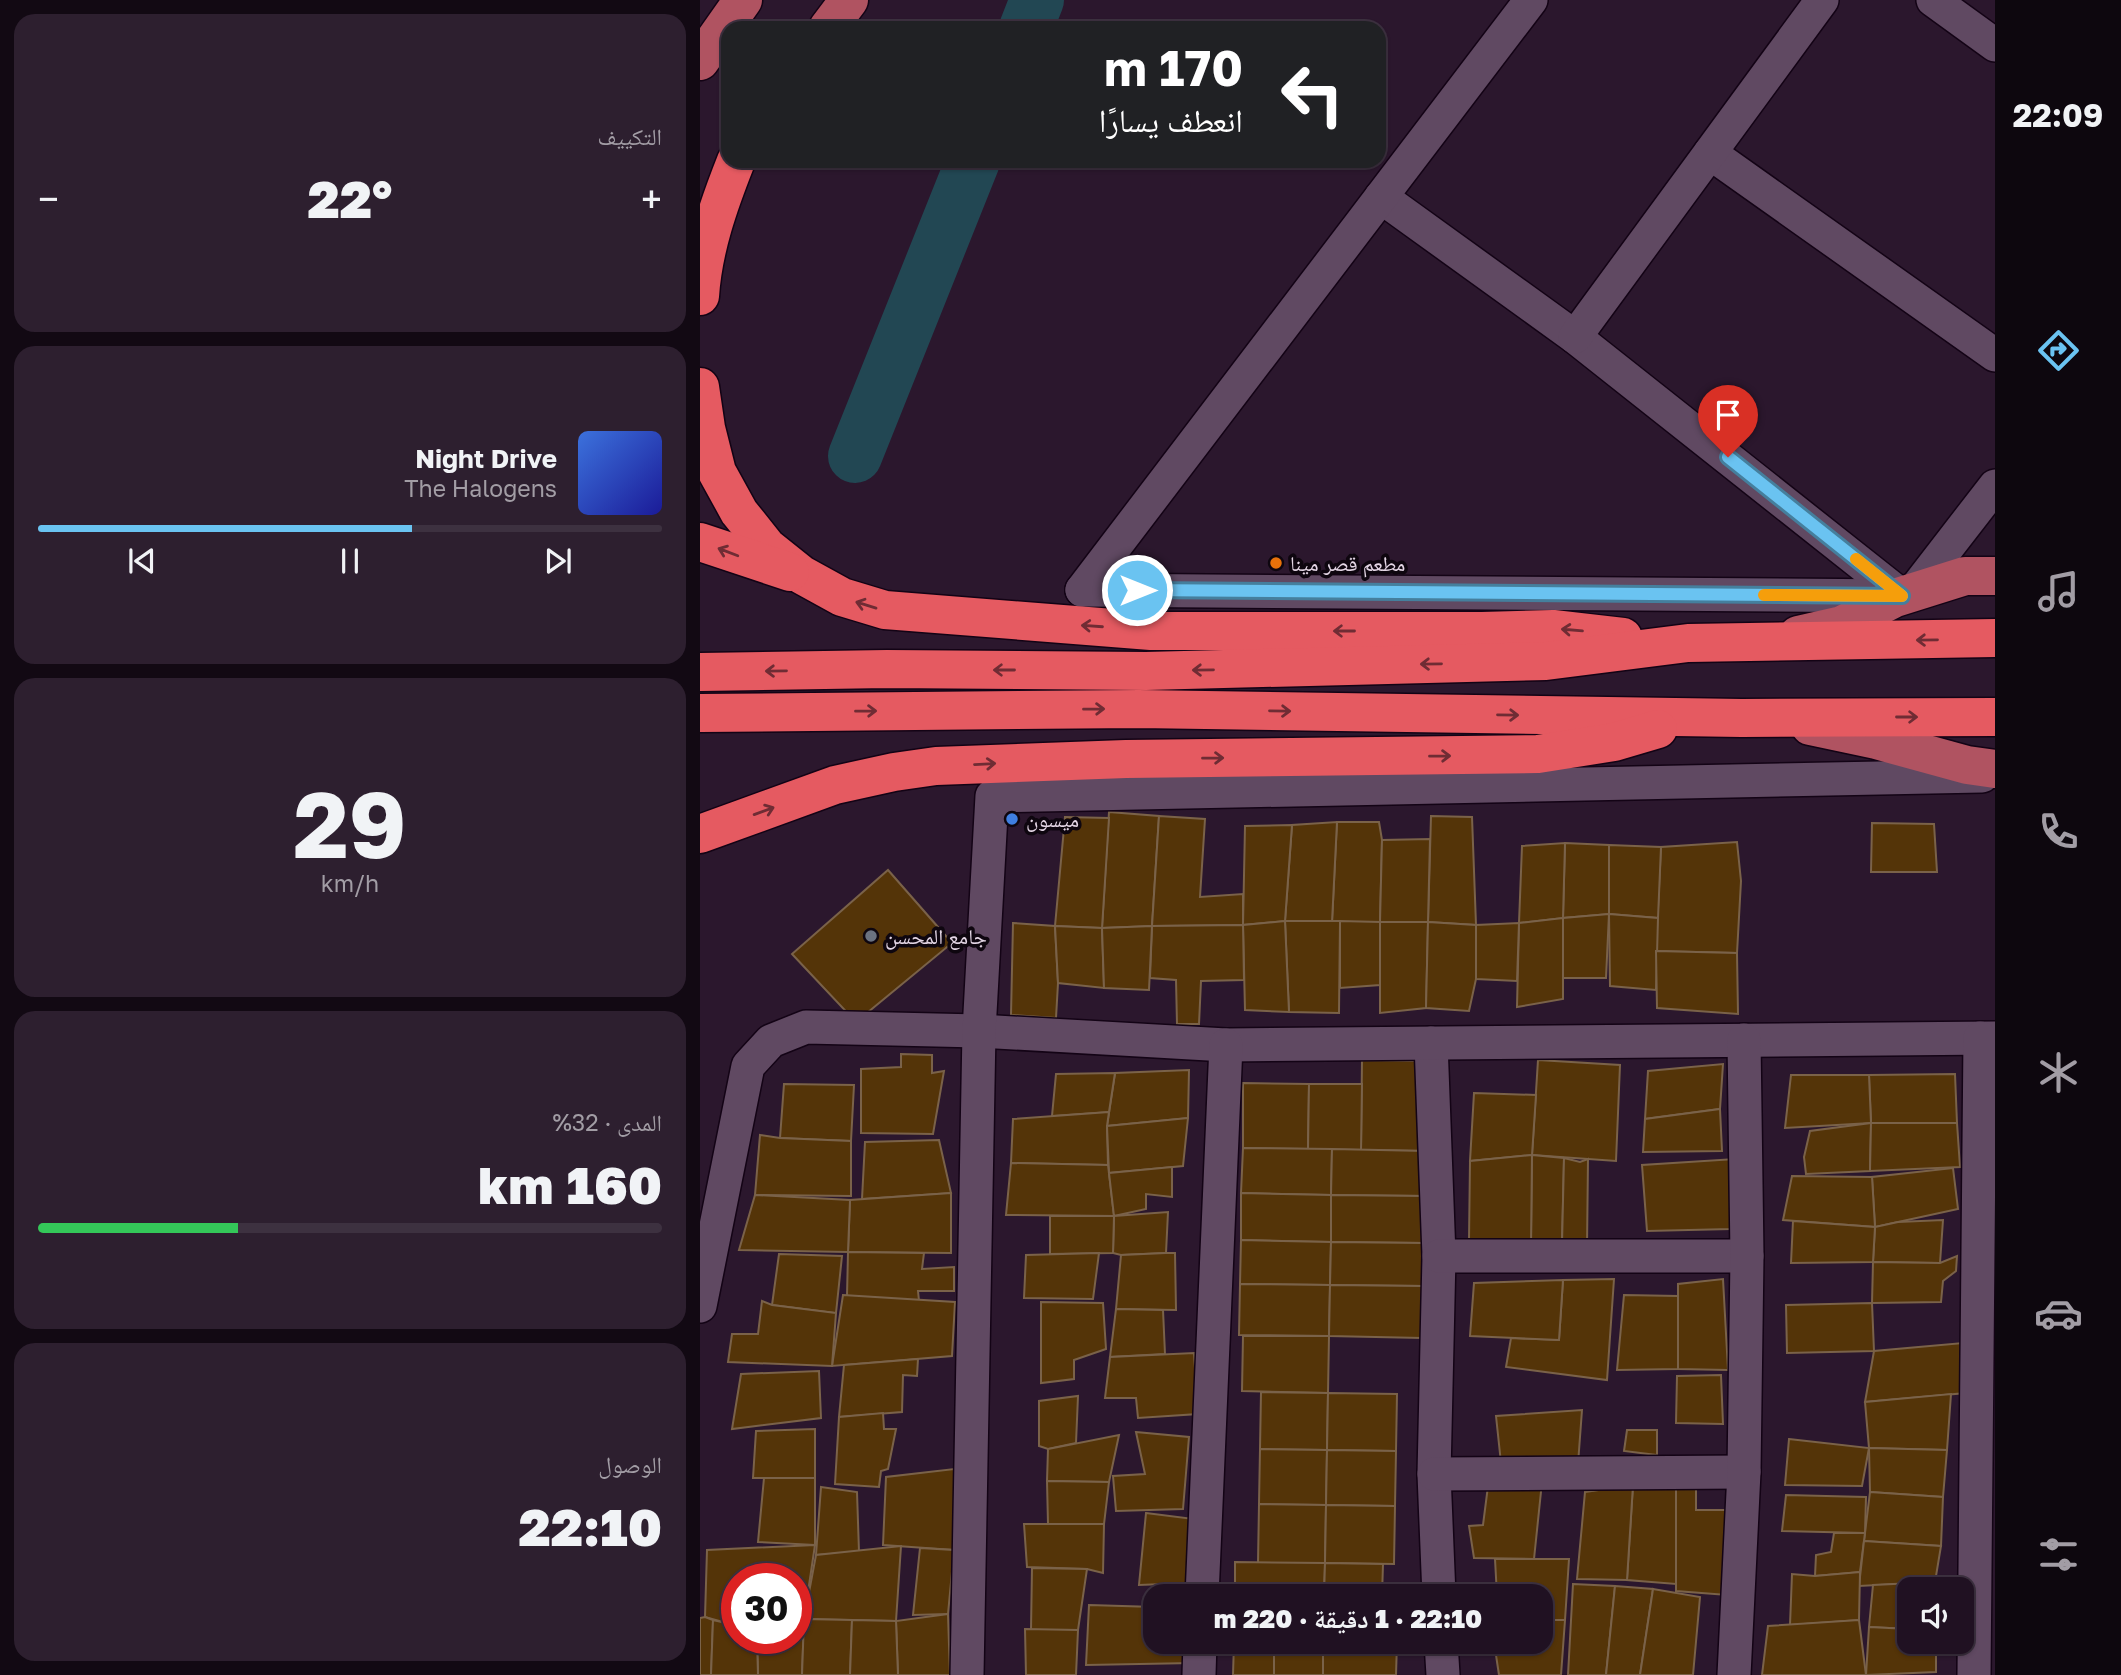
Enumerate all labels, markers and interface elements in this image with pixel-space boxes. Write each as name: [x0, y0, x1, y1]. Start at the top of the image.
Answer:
text: 170 m: [1104, 38, 1243, 97]
icon: left: [1267, 49, 1358, 140]
text: 22:09: [2013, 96, 2103, 134]
text: انعطف يسارًا: [1099, 101, 1243, 139]
text: التكييف: [597, 122, 662, 150]
text: 22°: [308, 167, 392, 229]
text: −: [38, 176, 59, 221]
text: +: [641, 176, 662, 221]
icon: directions: [2034, 326, 2083, 375]
pin: [1698, 385, 1758, 457]
icon: arrive: [1709, 396, 1747, 434]
text: Night Drive: [415, 443, 557, 474]
text: The Halogens: [404, 474, 557, 502]
icon: previous: [123, 542, 161, 580]
icon: pause: [331, 542, 369, 580]
icon: next: [539, 542, 577, 580]
one-way arrow: [717, 544, 739, 557]
place label: مطعم قصر مينا: [1290, 550, 1405, 578]
position arrow: [1100, 553, 1174, 627]
marker: مطعم قصر مينا: [1268, 555, 1284, 571]
icon: music: [2034, 567, 2083, 616]
one-way arrow: [856, 597, 878, 610]
one-way arrow: [1082, 619, 1104, 632]
one-way arrow: [1561, 623, 1583, 636]
one-way arrow: [1333, 624, 1356, 638]
one-way arrow: [1916, 633, 1939, 646]
one-way arrow: [1420, 657, 1443, 671]
one-way arrow: [993, 663, 1016, 677]
one-way arrow: [1192, 663, 1215, 676]
one-way arrow: [765, 664, 788, 678]
one-way arrow: [1082, 702, 1105, 716]
one-way arrow: [854, 704, 877, 718]
one-way arrow: [1269, 704, 1292, 718]
one-way arrow: [1496, 708, 1519, 721]
one-way arrow: [1895, 710, 1918, 724]
one-way arrow: [1429, 749, 1452, 762]
one-way arrow: [1201, 751, 1224, 765]
one-way arrow: [974, 757, 997, 770]
text: 29: [293, 769, 407, 878]
one-way arrow: [753, 804, 775, 816]
place label: ميسون: [1026, 806, 1079, 832]
icon: phone: [2034, 807, 2083, 856]
marker: ميسون: [1004, 811, 1020, 827]
text: km/h: [321, 869, 379, 897]
place label: جامع المحسن: [885, 923, 987, 950]
marker: جامع المحسن: [863, 928, 879, 944]
icon: climate: [2034, 1048, 2083, 1097]
text: المدى · 32%: [553, 1108, 662, 1136]
text: 160 km: [478, 1153, 662, 1215]
icon: car: [2034, 1289, 2083, 1338]
text: الوصول: [598, 1450, 662, 1478]
text: 22:10: [519, 1495, 662, 1557]
icon: filters: [2034, 1530, 2083, 1579]
speed limit sign: 30: [721, 1563, 812, 1654]
map controls: [1897, 1577, 1974, 1654]
button: sound: [1897, 1577, 1974, 1654]
text: 22:10 · 1 دقيقة · 220 m: [1214, 1603, 1482, 1634]

